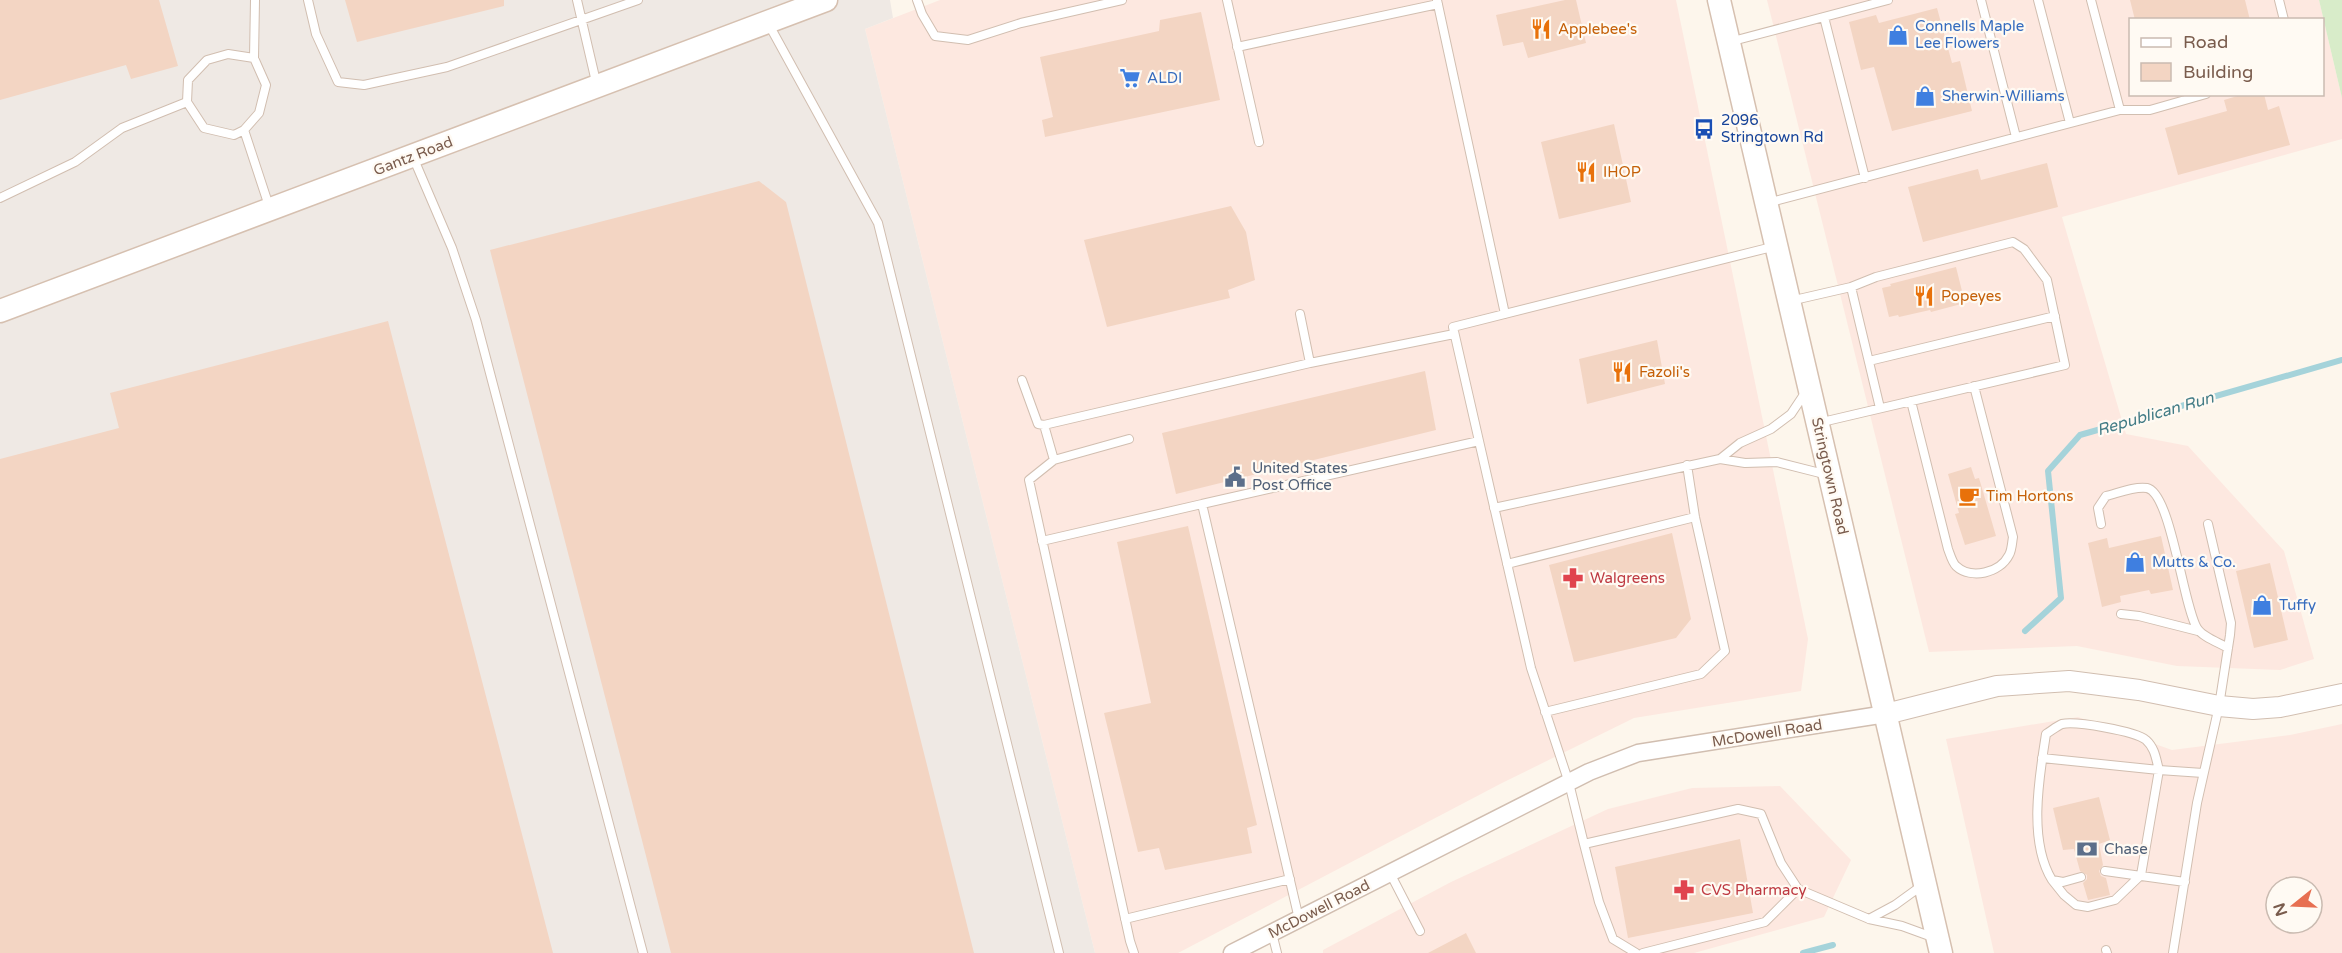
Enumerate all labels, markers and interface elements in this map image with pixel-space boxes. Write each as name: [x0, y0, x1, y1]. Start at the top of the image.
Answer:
restaurant icon: Applebee's: [1529, 17, 1553, 41]
place label: Connells Maple Lee Flowers: [1915, 17, 2024, 52]
legend: [2129, 18, 2324, 96]
place label: Applebee's: [1558, 20, 1637, 38]
shop icon: Connells Maple Lee Flowers: [1886, 23, 1910, 47]
text: Road: [2183, 31, 2228, 53]
text: Building: [2183, 61, 2253, 83]
supermarket icon: ALDI: [1118, 66, 1142, 90]
place label: ALDI: [1147, 69, 1182, 87]
shop icon: Sherwin-Williams: [1913, 84, 1937, 108]
place label: Sherwin-Williams: [1942, 87, 2065, 105]
place label: 2096 Stringtown Rd: [1721, 111, 1823, 146]
bus stop icon: 2096 Stringtown Rd: [1692, 117, 1716, 141]
street label: Gantz Road: [371, 133, 455, 179]
restaurant icon: IHOP: [1574, 160, 1598, 184]
place label: IHOP: [1603, 163, 1641, 181]
restaurant icon: Popeyes: [1912, 284, 1936, 308]
place label: Popeyes: [1941, 287, 2002, 305]
restaurant icon: Fazoli's: [1610, 360, 1634, 384]
place label: Fazoli's: [1639, 363, 1690, 381]
water label: Republican Run: [2095, 387, 2217, 440]
street label: Stringtown Road: [1808, 416, 1852, 536]
place label: United States Post Office: [1252, 459, 1348, 494]
public building icon: United States Post Office: [1223, 465, 1247, 489]
cafe icon: Tim Hortons: [1957, 484, 1981, 508]
place label: Tim Hortons: [1986, 487, 2073, 505]
shop icon: Mutts & Co.: [2123, 550, 2147, 574]
place label: Mutts & Co.: [2152, 553, 2236, 571]
pharmacy icon: Walgreens: [1561, 566, 1585, 590]
place label: Walgreens: [1590, 569, 1665, 587]
shop icon: Tuffy: [2250, 593, 2274, 617]
place label: Tuffy: [2279, 596, 2316, 614]
street label: McDowell Road: [1710, 715, 1824, 751]
bank icon: Chase: [2075, 837, 2099, 861]
place label: Chase: [2104, 840, 2148, 858]
north arrow: [2264, 875, 2324, 935]
street label: McDowell Road: [1265, 876, 1373, 942]
pharmacy icon: CVS Pharmacy: [1672, 878, 1696, 902]
place label: CVS Pharmacy: [1701, 881, 1806, 899]
text: N: [2269, 900, 2292, 919]

